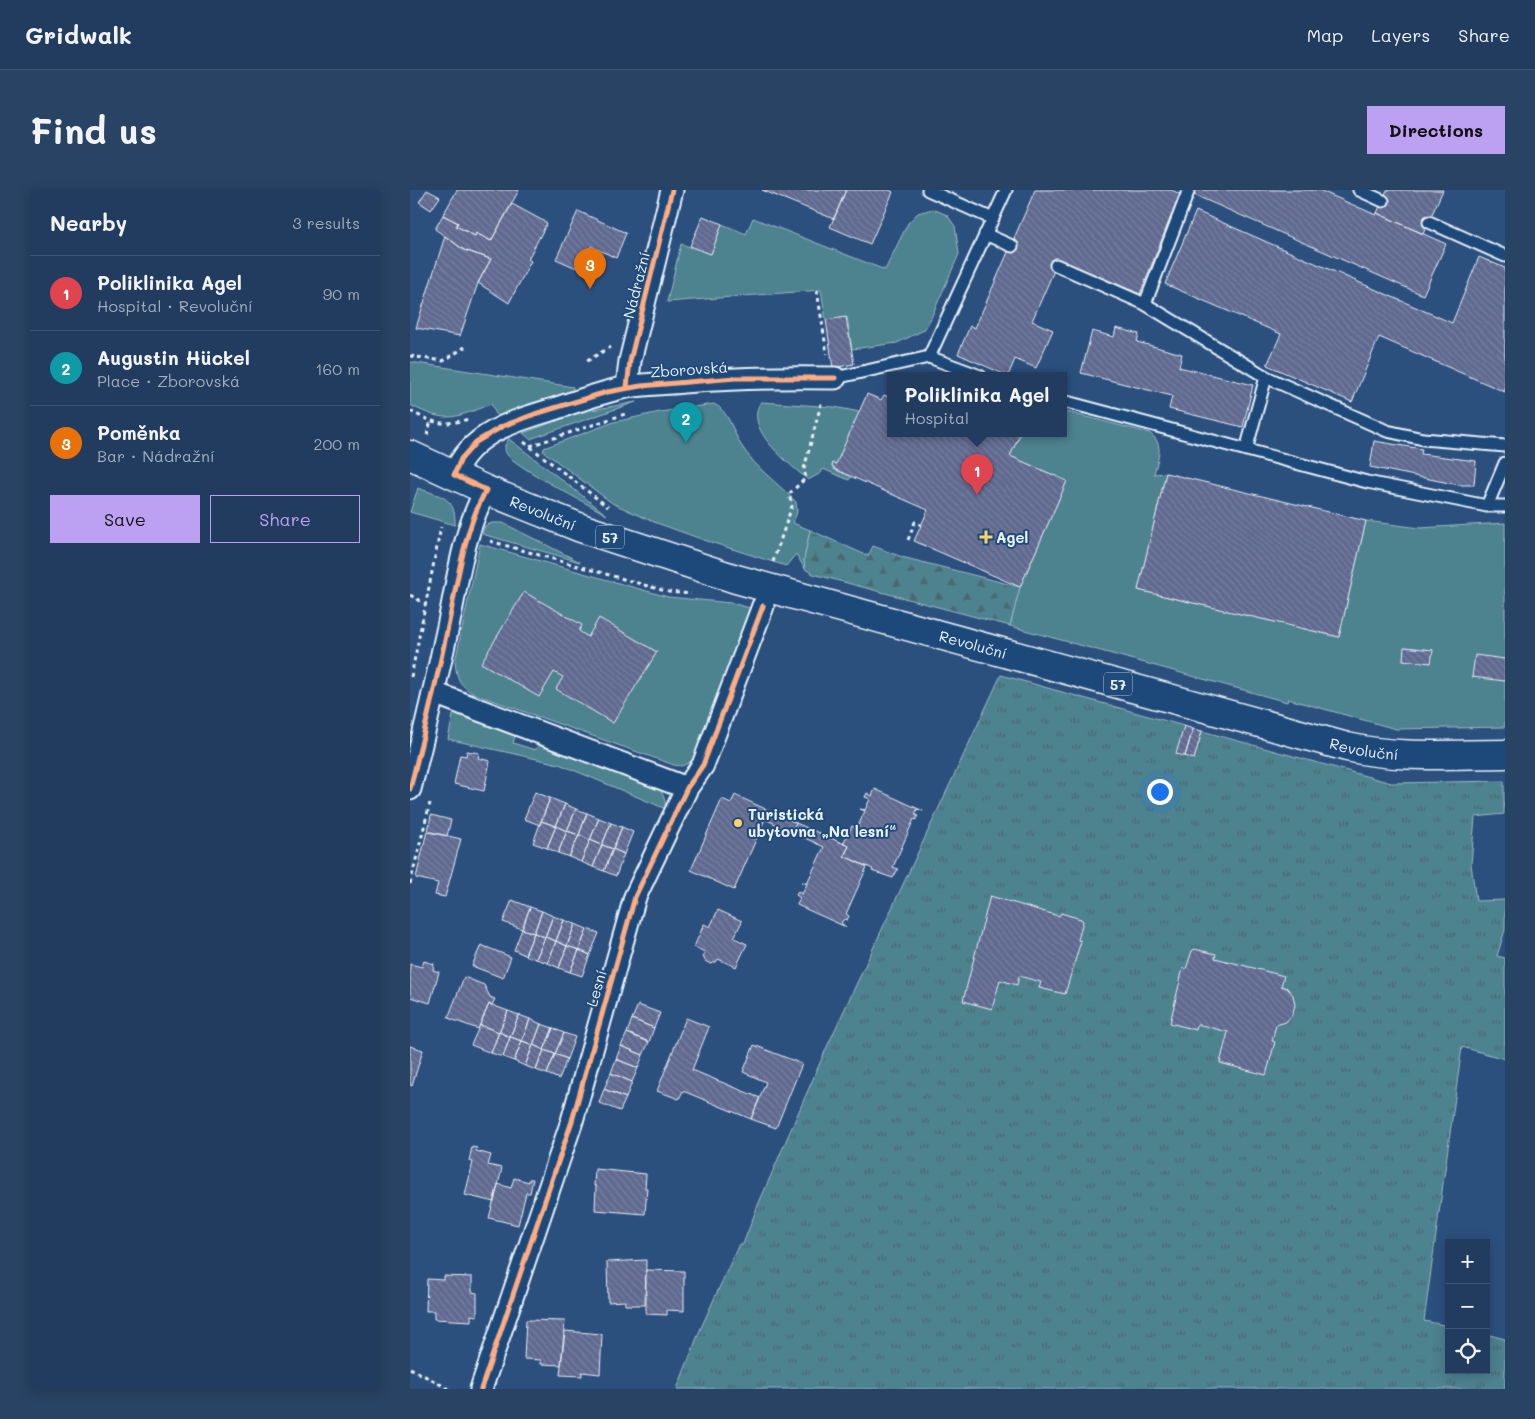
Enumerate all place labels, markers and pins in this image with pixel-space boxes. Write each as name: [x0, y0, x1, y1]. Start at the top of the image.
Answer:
pin: 3: [574, 248, 606, 289]
pin: 2: [670, 402, 702, 443]
pin: 1: [961, 454, 993, 495]
place label: Agel: [996, 527, 1028, 547]
marker: Agel: [980, 531, 992, 543]
place label: Turistická ubytovna „Na lesní“: [748, 804, 897, 841]
marker: Turistická ubytovna „Na lesní“: [732, 817, 744, 829]

